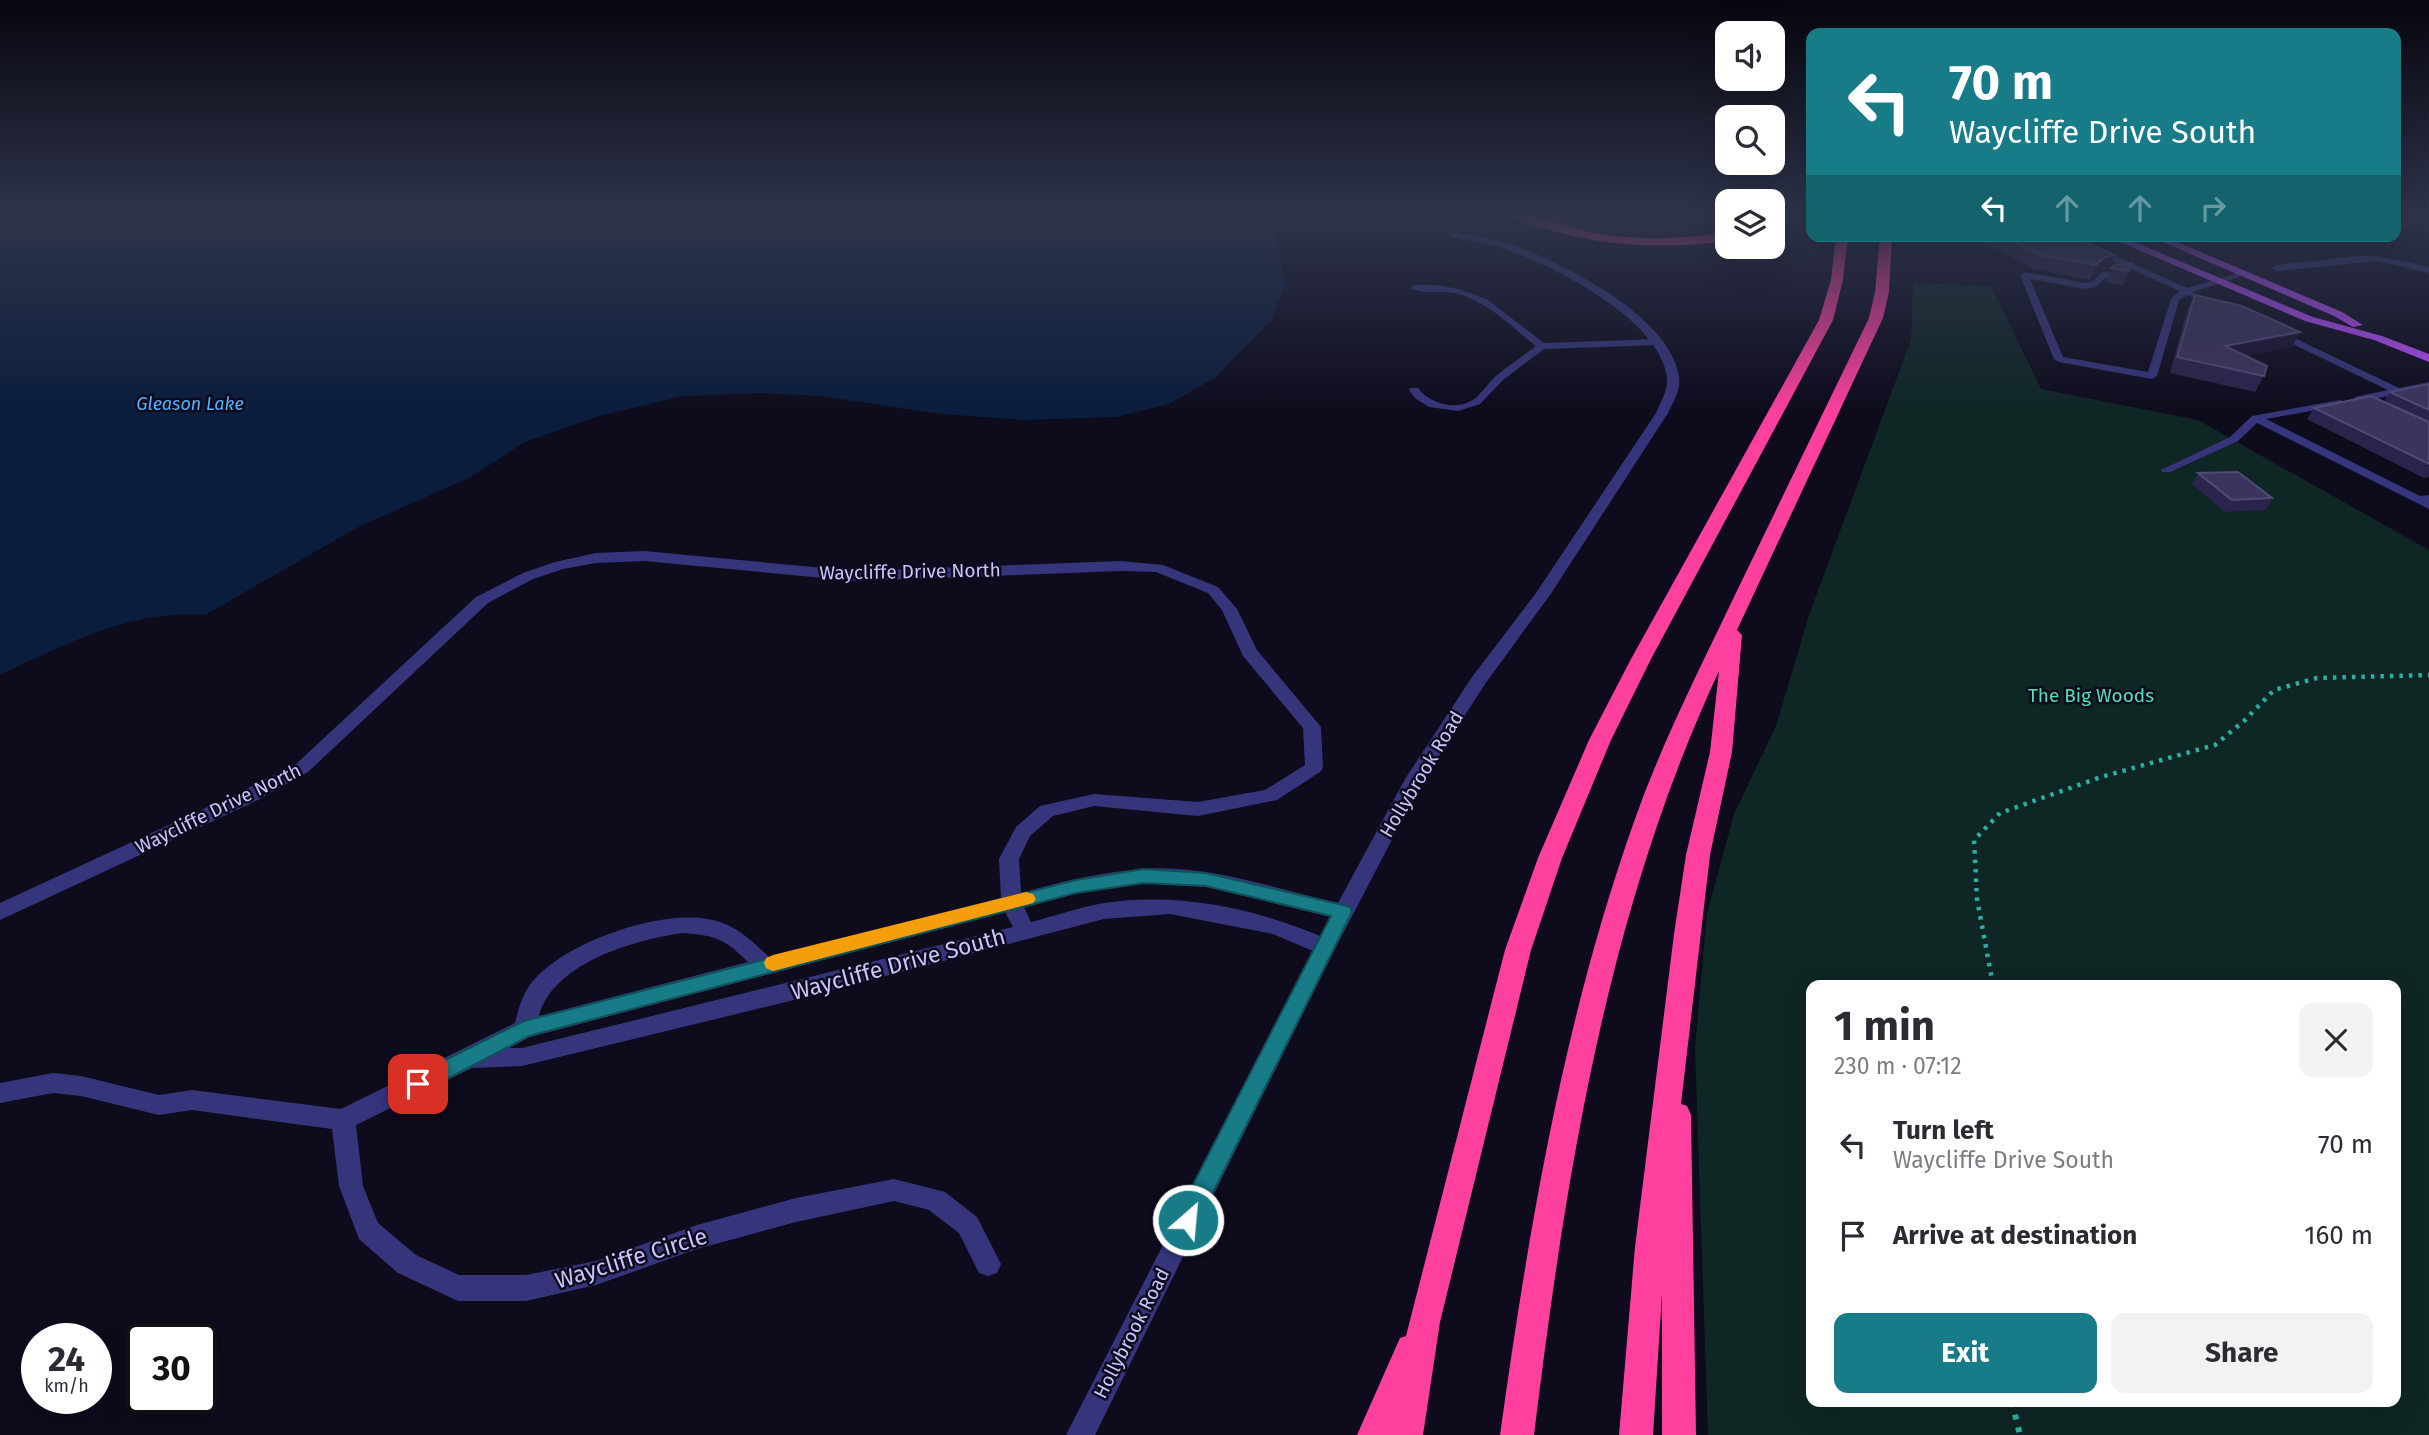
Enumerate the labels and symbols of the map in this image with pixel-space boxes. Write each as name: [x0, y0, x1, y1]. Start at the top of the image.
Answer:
water label: Gleason Lake: [136, 393, 244, 415]
street label: Waycliffe Drive North: [819, 558, 1001, 585]
park label: The Big Woods: [2028, 684, 2154, 707]
street label: Hollybrook Road: [1375, 707, 1468, 842]
street label: Waycliffe Drive North: [132, 758, 305, 859]
street label: Waycliffe Drive South: [788, 922, 1008, 1006]
pin: [388, 1054, 448, 1114]
position arrow: [1151, 1183, 1225, 1257]
street label: Waycliffe Circle: [552, 1222, 710, 1294]
street label: Hollybrook Road: [1089, 1264, 1174, 1402]
speed limit sign: 30: [126, 1323, 217, 1414]

